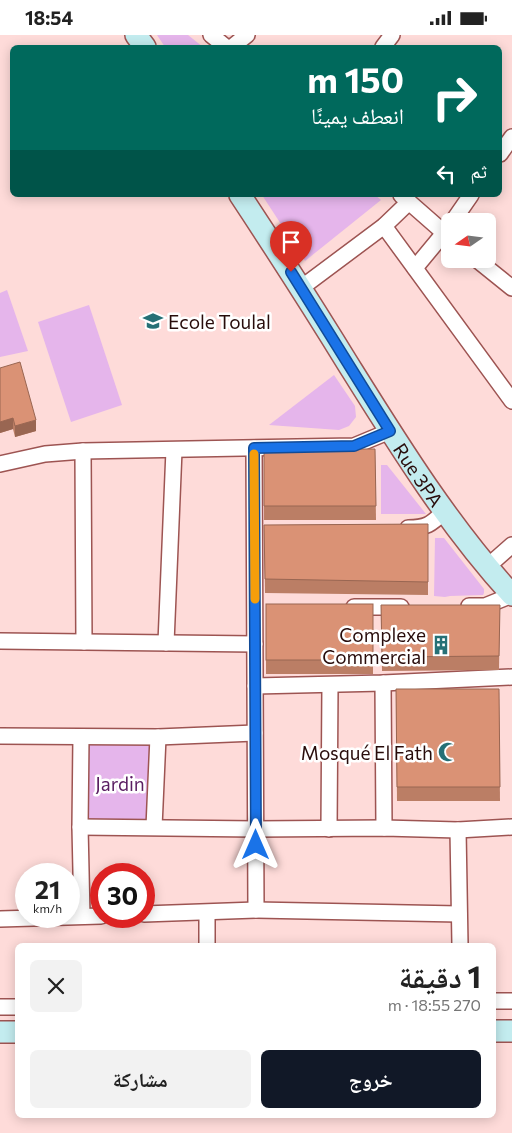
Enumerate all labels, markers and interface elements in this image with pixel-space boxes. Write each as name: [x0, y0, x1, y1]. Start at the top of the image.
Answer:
text: 18:54: [25, 6, 73, 29]
text: 150 m: [307, 57, 404, 100]
icon: right: [422, 65, 487, 130]
text: انعطف يمينًا: [311, 102, 404, 129]
text: ثم: [470, 159, 487, 182]
icon: left: [432, 160, 460, 188]
north arrow: [441, 213, 496, 267]
map controls: [441, 213, 496, 268]
pin: [270, 221, 312, 272]
icon: arrive: [277, 228, 305, 256]
school or university icon: Ecole Toulal: [142, 310, 164, 332]
place label: Ecole Toulal: [168, 310, 271, 333]
street label: Rue 3PA: [389, 438, 449, 511]
place label: Complexe Commercial: [322, 623, 426, 668]
building icon: Complexe Commercial: [430, 634, 452, 656]
place label: Mosqué El Fath: [301, 741, 433, 764]
mosque icon: Mosqué El Fath: [437, 741, 459, 763]
park label: Jardin: [95, 772, 145, 795]
position arrow: [229, 818, 281, 870]
speed limit sign: 30: [90, 863, 155, 928]
text: 21: [35, 874, 60, 904]
text: km/h: [33, 901, 62, 915]
text: 1 دقيقة: [399, 957, 481, 994]
button: close: [30, 960, 82, 1012]
text: 270 m · 18:55: [388, 995, 481, 1014]
button: مشاركة: [30, 1050, 251, 1108]
button: خروج: [261, 1050, 481, 1108]

